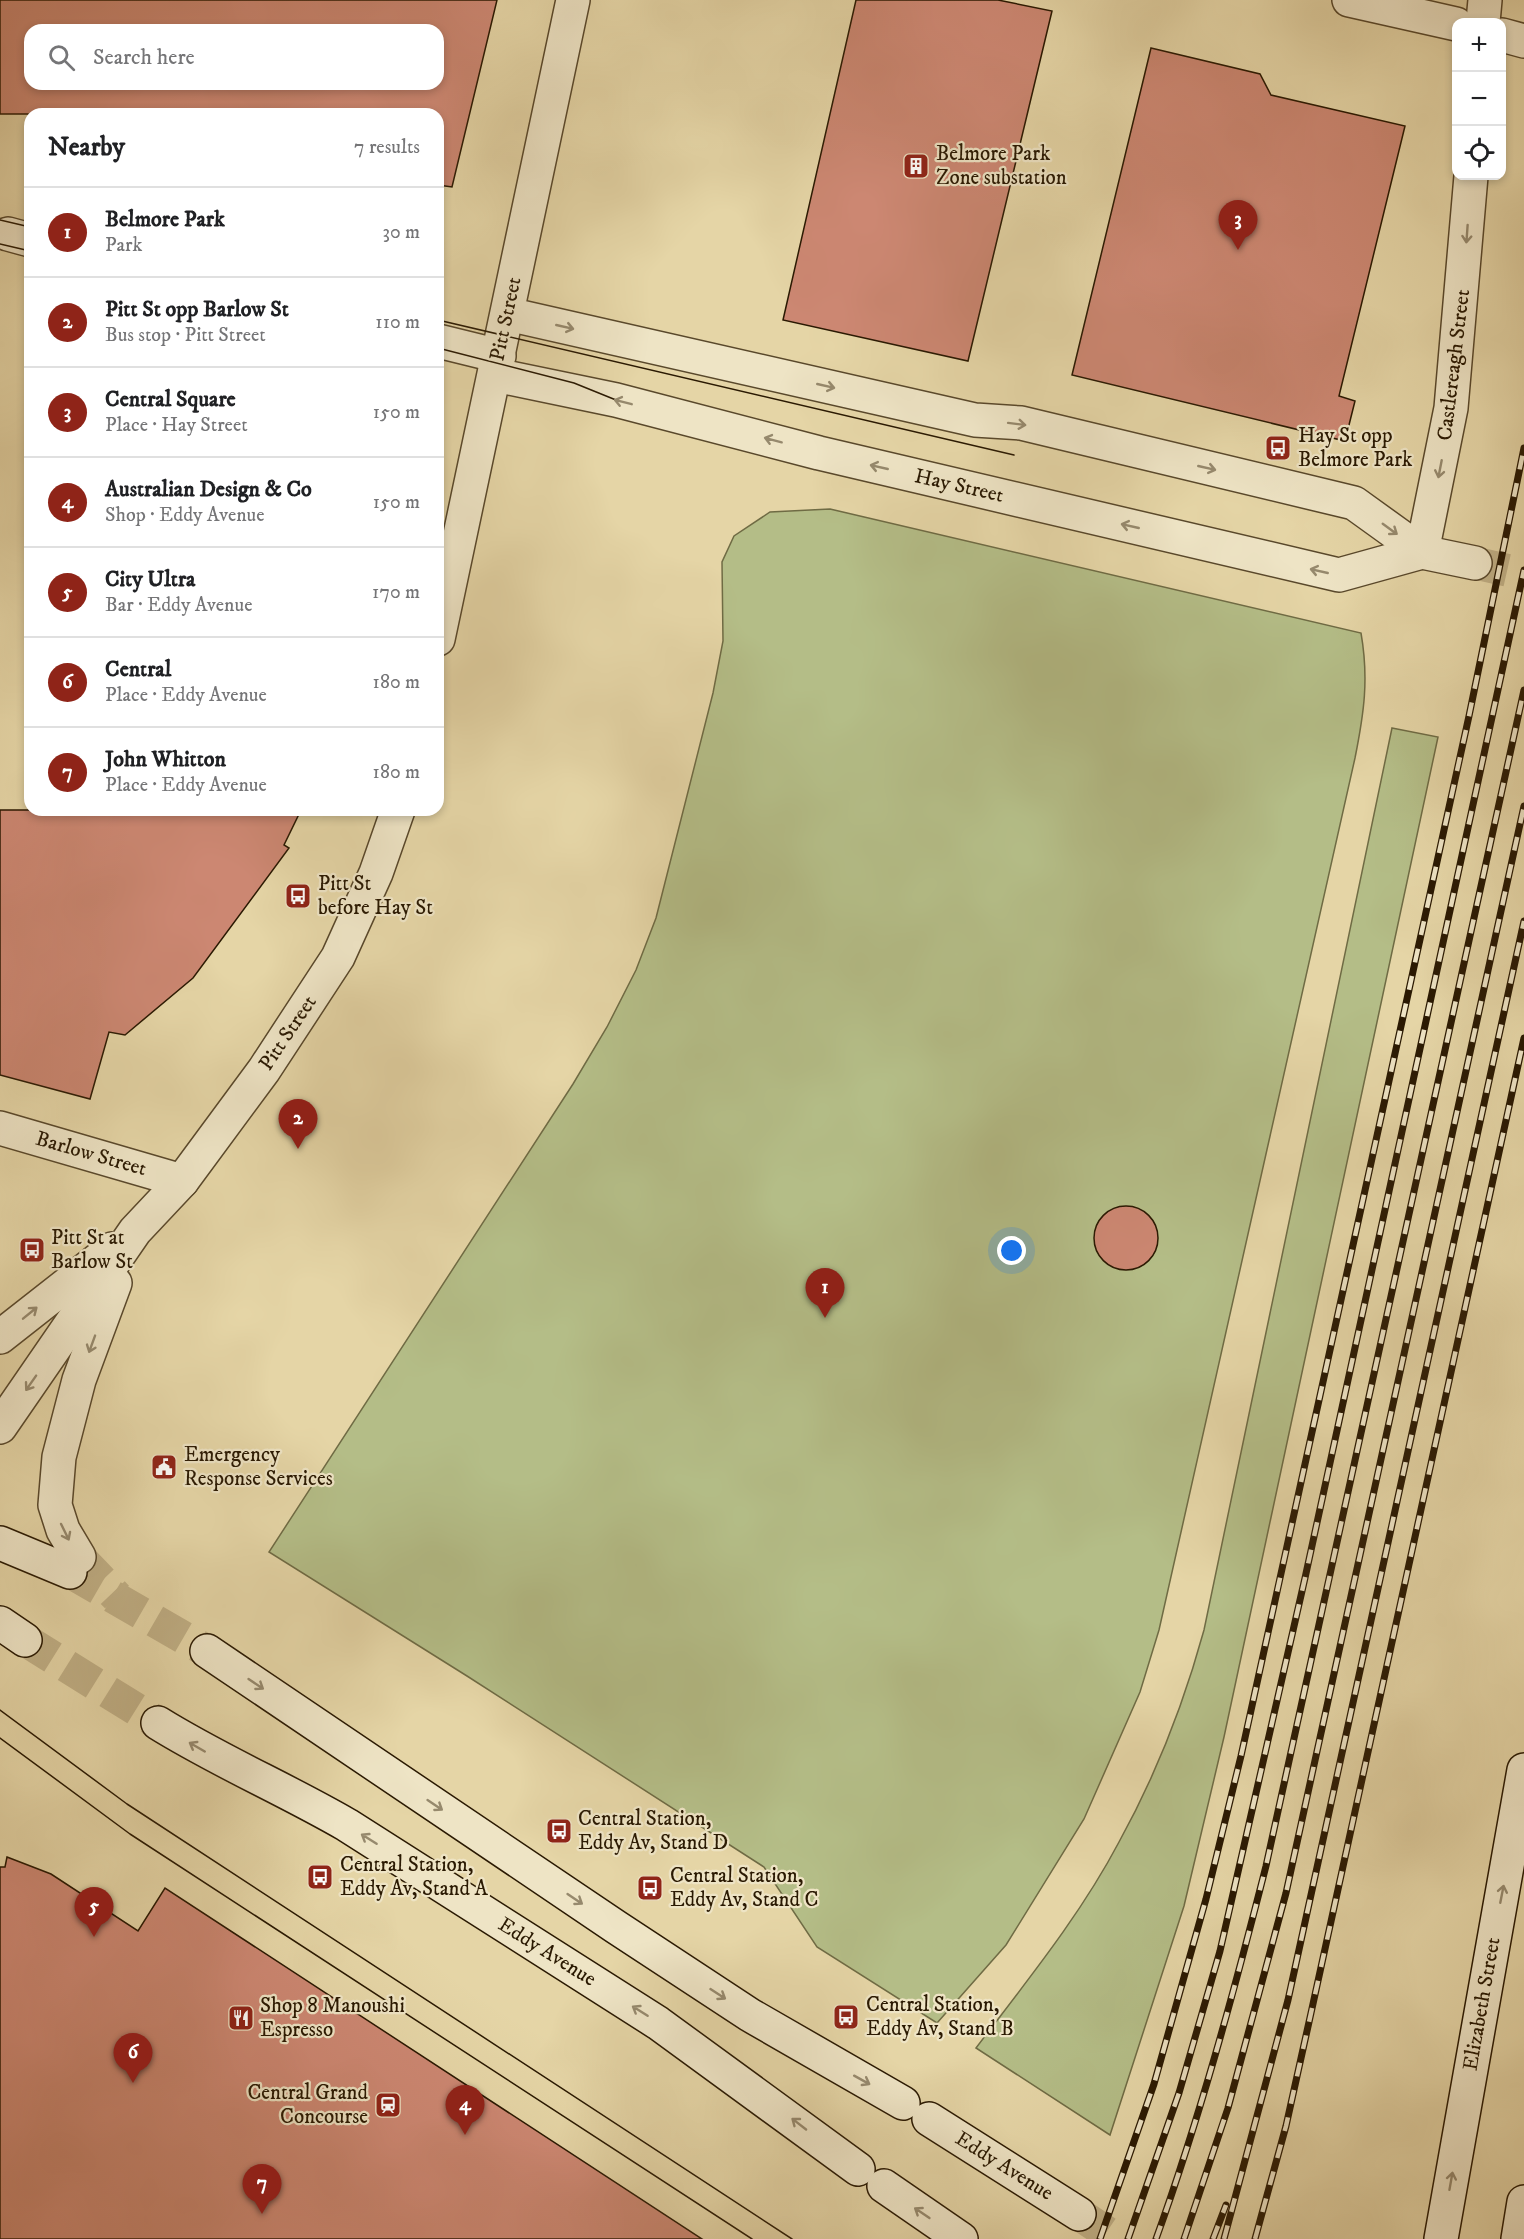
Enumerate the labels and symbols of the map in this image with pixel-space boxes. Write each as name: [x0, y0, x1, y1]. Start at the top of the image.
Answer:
place label: Belmore Park Zone substation: [936, 141, 1067, 191]
building icon: Belmore Park Zone substation: [901, 151, 931, 181]
pin: 3: [1218, 200, 1258, 250]
one-way arrow: [1461, 223, 1472, 243]
street label: Pitt Street: [484, 274, 528, 363]
street label: Castlereagh Street: [1432, 288, 1476, 442]
one-way arrow: [555, 322, 574, 334]
one-way arrow: [816, 381, 835, 393]
one-way arrow: [614, 396, 633, 408]
one-way arrow: [1007, 419, 1026, 430]
place label: Hay St opp Belmore Park: [1298, 423, 1413, 473]
bus stop icon: Hay St opp Belmore Park: [1263, 433, 1293, 463]
one-way arrow: [764, 434, 783, 445]
one-way arrow: [1434, 459, 1445, 478]
one-way arrow: [869, 460, 888, 472]
one-way arrow: [1197, 462, 1216, 474]
street label: Hay Street: [912, 463, 1006, 509]
one-way arrow: [1120, 519, 1139, 531]
one-way arrow: [1381, 522, 1397, 535]
one-way arrow: [1310, 564, 1329, 576]
place label: Pitt St before Hay St: [318, 871, 433, 921]
bus stop icon: Pitt St before Hay St: [283, 881, 313, 911]
street label: Pitt Street: [253, 990, 323, 1076]
pin: 2: [278, 1100, 318, 1149]
street label: Barlow Street: [33, 1126, 150, 1182]
place label: Pitt St at Barlow St: [51, 1225, 133, 1275]
bus stop icon: Pitt St at Barlow St: [17, 1235, 47, 1265]
your location: [997, 1236, 1026, 1265]
pin: 1: [806, 1268, 844, 1318]
one-way arrow: [22, 1307, 38, 1320]
one-way arrow: [86, 1334, 97, 1353]
one-way arrow: [25, 1374, 37, 1391]
place label: Emergency Response Services: [184, 1442, 333, 1492]
public building icon: Emergency Response Services: [149, 1452, 179, 1482]
one-way arrow: [60, 1523, 72, 1541]
one-way arrow: [247, 1678, 264, 1690]
one-way arrow: [189, 1741, 206, 1753]
one-way arrow: [426, 1799, 443, 1811]
place label: Central Station, Eddy Av, Stand D: [578, 1806, 728, 1856]
bus stop icon: Central Station, Eddy Av, Stand D: [544, 1816, 574, 1846]
one-way arrow: [361, 1833, 377, 1845]
place label: Central Station, Eddy Av, Stand A: [340, 1852, 488, 1902]
bus stop icon: Central Station, Eddy Av, Stand A: [305, 1862, 335, 1892]
place label: Central Station, Eddy Av, Stand C: [670, 1863, 818, 1913]
bus stop icon: Central Station, Eddy Av, Stand C: [635, 1873, 665, 1903]
one-way arrow: [1497, 1884, 1508, 1904]
pin: 5: [74, 1888, 113, 1937]
one-way arrow: [566, 1893, 582, 1905]
street label: Eddy Avenue: [493, 1912, 601, 1993]
street label: Elizabeth Street: [1457, 1935, 1507, 2073]
one-way arrow: [709, 1988, 726, 2000]
place label: Central Station, Eddy Av, Stand B: [866, 1992, 1014, 2042]
place label: Shop 8 Manoushi Espresso: [260, 1993, 405, 2043]
bus stop icon: Central Station, Eddy Av, Stand B: [831, 2002, 861, 2032]
restaurant icon: Shop 8 Manoushi Espresso: [226, 2003, 256, 2033]
one-way arrow: [632, 2005, 648, 2017]
pin: 6: [114, 2034, 152, 2083]
one-way arrow: [853, 2074, 870, 2086]
place label: Central Grand Concourse: [247, 2080, 369, 2130]
pin: 4: [446, 2086, 484, 2135]
station icon: Central Grand Concourse: [373, 2090, 403, 2120]
one-way arrow: [791, 2117, 807, 2130]
street label: Eddy Avenue: [950, 2126, 1058, 2207]
pin: 7: [242, 2164, 282, 2214]
one-way arrow: [1446, 2172, 1457, 2192]
one-way arrow: [915, 2207, 931, 2219]

